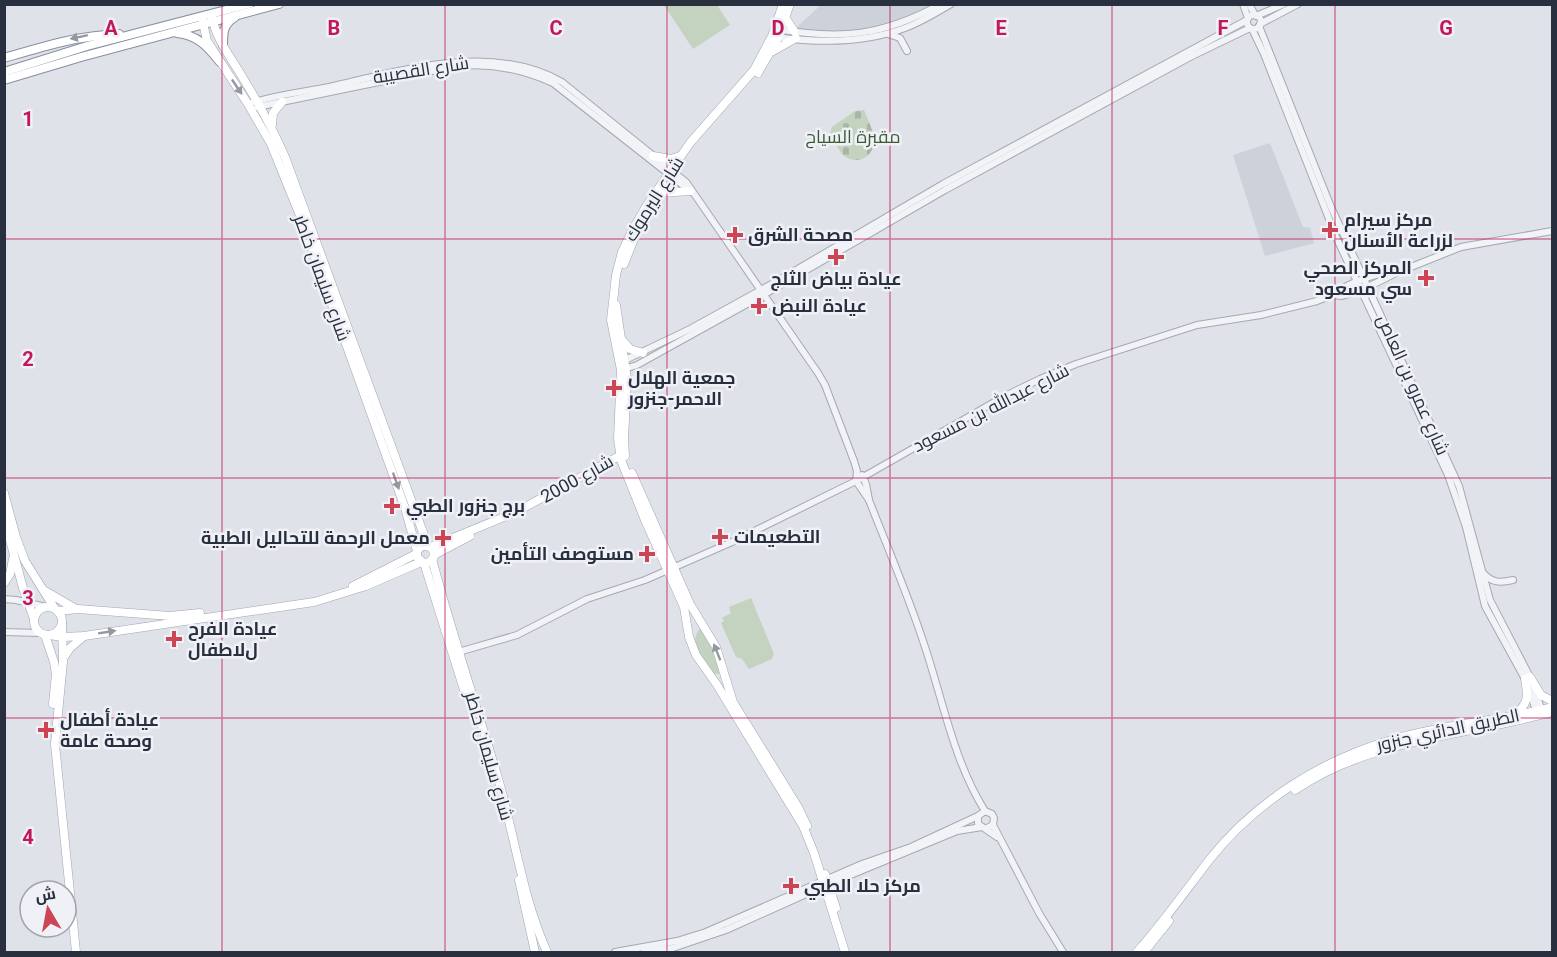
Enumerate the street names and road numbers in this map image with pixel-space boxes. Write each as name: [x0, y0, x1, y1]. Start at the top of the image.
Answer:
street label: شارع القصيبة: [371, 52, 471, 89]
street label: شارع اليرموك: [619, 153, 690, 246]
street label: شارع سليمان خاطر: [288, 211, 355, 345]
street label: شارع عمرو بن العاص: [1371, 311, 1454, 459]
street label: شارع عبدالله بن مسعود: [909, 358, 1073, 458]
street label: شارع 2000: [537, 450, 618, 509]
street label: شارع سليمان خاطر: [459, 688, 518, 823]
street label: الطريق الدائري جنزور: [1373, 704, 1522, 759]

